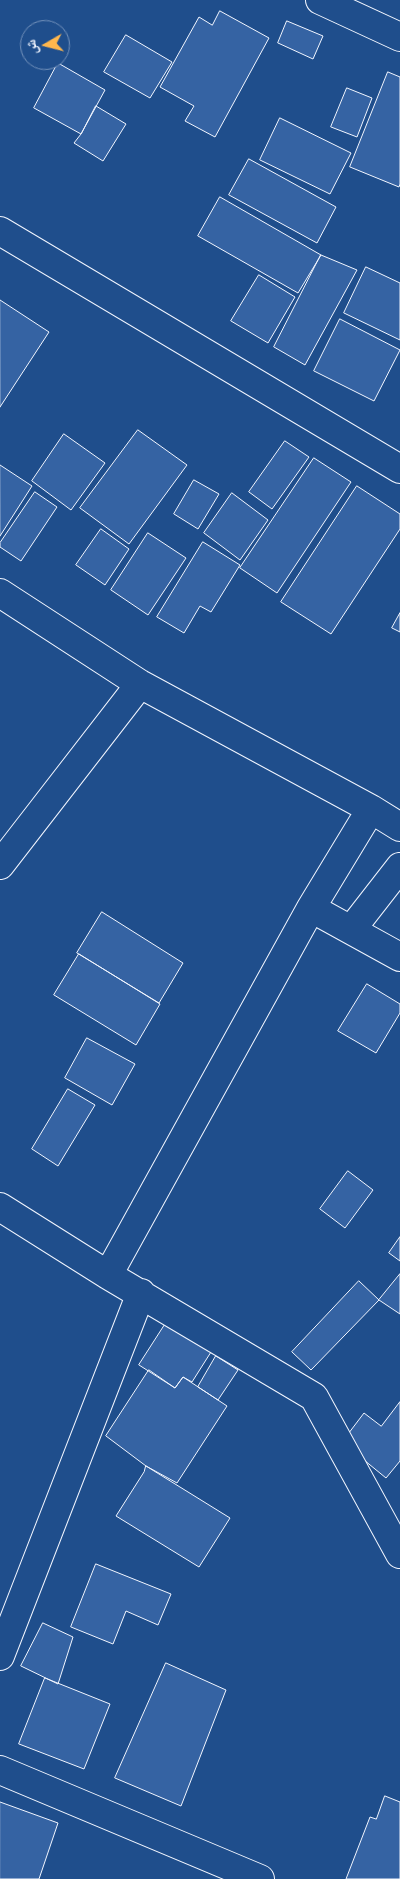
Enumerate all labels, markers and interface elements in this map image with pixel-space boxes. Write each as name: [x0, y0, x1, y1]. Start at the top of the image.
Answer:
north arrow: [20, 20, 70, 70]
text: ش: [22, 38, 40, 55]

